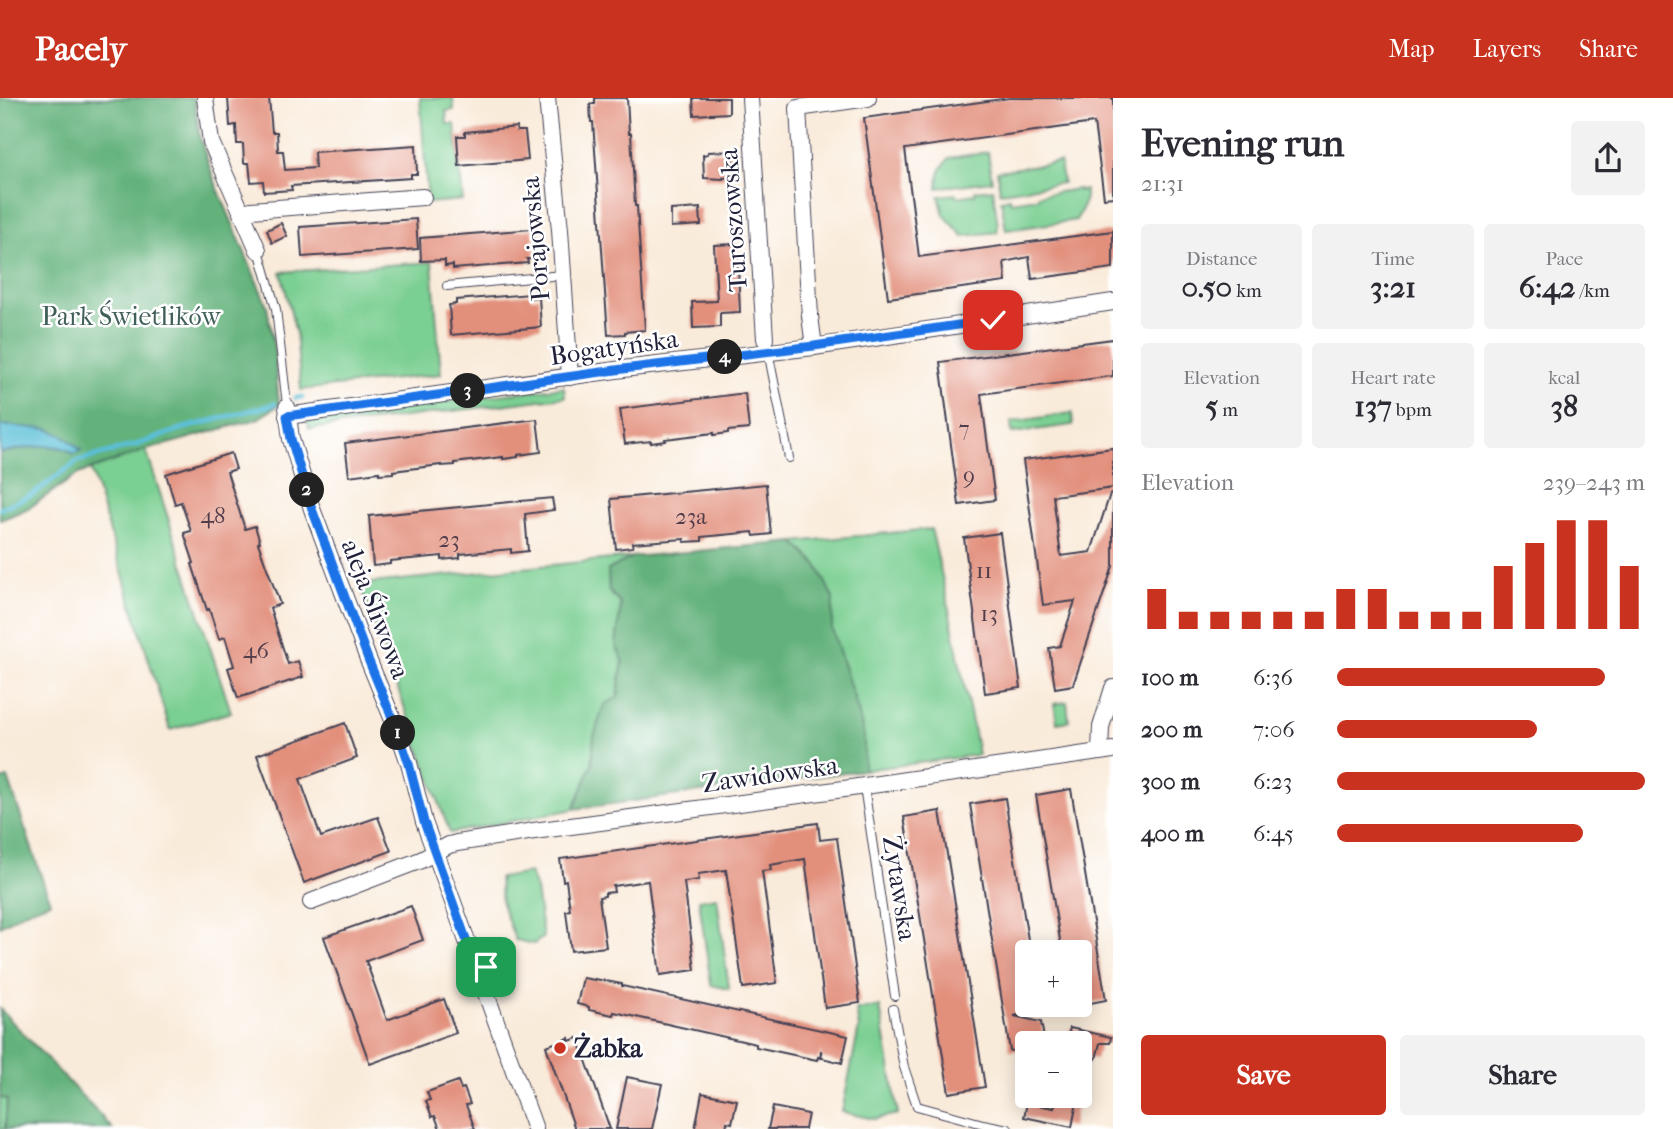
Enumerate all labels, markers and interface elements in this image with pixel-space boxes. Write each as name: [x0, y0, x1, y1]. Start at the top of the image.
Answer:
text: Pacely: [35, 30, 127, 69]
text: Map: [1389, 35, 1435, 63]
text: Layers: [1473, 35, 1541, 63]
text: Share: [1579, 35, 1638, 63]
text: Evening run: [1141, 121, 1344, 166]
button: share: [1571, 121, 1645, 195]
street label: Turoszowska: [713, 146, 754, 293]
text: 21:31: [1141, 170, 1184, 197]
street label: Porajowska: [515, 175, 556, 302]
text: Distance: [1186, 248, 1257, 270]
text: Time: [1371, 248, 1415, 270]
text: Pace: [1545, 248, 1583, 270]
text: 0.50: [1182, 270, 1232, 305]
text: 3:21: [1370, 270, 1416, 305]
text: 6:42: [1519, 270, 1576, 305]
text: km: [1232, 280, 1262, 302]
text: /km: [1576, 280, 1610, 302]
pin: [963, 290, 1023, 350]
park label: Park Świetlików: [41, 300, 221, 332]
icon: check: [974, 301, 1012, 339]
street label: Bogatyńska: [548, 323, 681, 372]
pin: 4: [708, 340, 742, 374]
text: 4: [719, 345, 730, 367]
text: Elevation: [1183, 367, 1260, 389]
text: Heart rate: [1350, 367, 1436, 389]
text: kcal: [1548, 367, 1580, 389]
pin: 3: [450, 374, 486, 408]
text: 3: [464, 379, 471, 401]
text: 5: [1205, 389, 1218, 424]
text: 137: [1354, 389, 1392, 424]
text: 38: [1551, 389, 1578, 424]
text: m: [1218, 399, 1238, 421]
text: bpm: [1392, 399, 1432, 421]
house number: 7: [958, 415, 970, 442]
house number: 9: [963, 462, 975, 489]
text: Elevation: [1141, 469, 1234, 496]
text: 239–243 m: [1543, 469, 1645, 496]
pin: 2: [290, 472, 324, 508]
text: 2: [302, 478, 311, 500]
house number: 48: [200, 502, 226, 529]
house number: 23a: [675, 503, 707, 530]
house number: 23: [438, 526, 460, 553]
street label: aleja Śliwowa: [335, 535, 418, 684]
house number: 11: [976, 557, 992, 584]
house number: 13: [980, 600, 998, 627]
house number: 46: [243, 637, 270, 664]
text: 100 m: [1141, 664, 1199, 691]
text: 6:36: [1253, 664, 1293, 691]
pin: 1: [380, 716, 416, 750]
text: 200 m: [1141, 716, 1202, 743]
text: 7:06: [1253, 716, 1295, 743]
text: 1: [394, 721, 401, 743]
street label: Zawidowska: [700, 749, 841, 799]
text: 300 m: [1141, 768, 1200, 795]
text: 6:23: [1253, 768, 1292, 795]
text: 400 m: [1141, 820, 1204, 847]
text: 6:45: [1253, 820, 1294, 847]
street label: Żytawska: [876, 833, 924, 944]
pin: [456, 937, 516, 997]
map controls: [1015, 940, 1092, 1108]
button: +: [1015, 940, 1092, 1017]
icon: arrive: [467, 948, 505, 986]
button: −: [1015, 1031, 1092, 1108]
place label: Żabka: [574, 1032, 643, 1064]
button: Save: [1141, 1035, 1386, 1115]
button: Share: [1400, 1035, 1645, 1115]
marker: Żabka: [552, 1040, 568, 1056]

